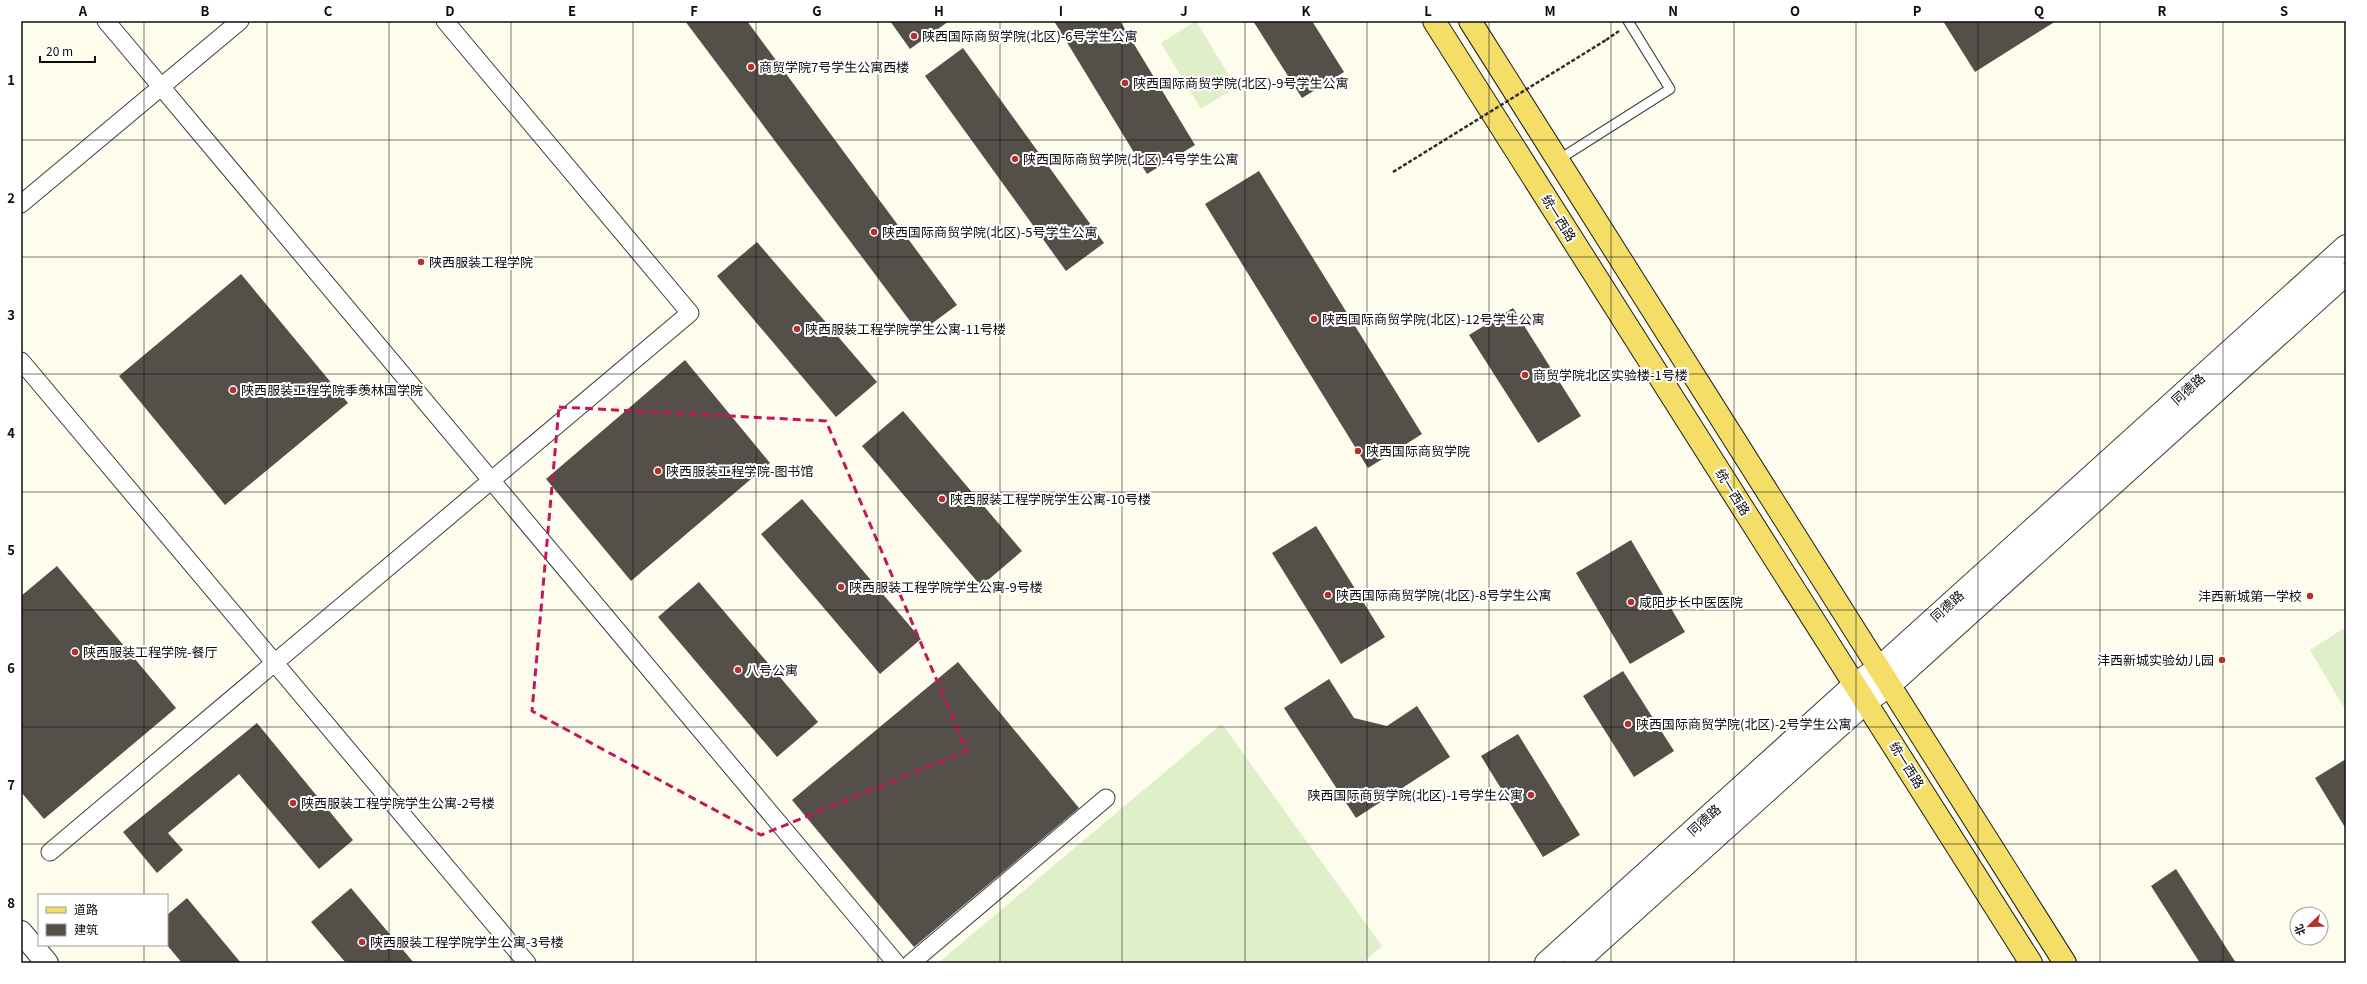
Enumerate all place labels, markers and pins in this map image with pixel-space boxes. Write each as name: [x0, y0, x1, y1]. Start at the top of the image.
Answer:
place label: 陕西国际商贸学院(北区)-6号学生公寓: [922, 26, 1138, 45]
marker: 陕西国际商贸学院(北区)-6号学生公寓: [909, 31, 919, 41]
place label: 商贸学院7号学生公寓西楼: [759, 57, 909, 76]
marker: 商贸学院7号学生公寓西楼: [746, 62, 756, 72]
place label: 陕西国际商贸学院(北区)-9号学生公寓: [1133, 73, 1349, 92]
marker: 陕西国际商贸学院(北区)-9号学生公寓: [1120, 78, 1130, 88]
place label: 陕西国际商贸学院(北区)-4号学生公寓: [1023, 149, 1239, 168]
marker: 陕西国际商贸学院(北区)-4号学生公寓: [1010, 154, 1020, 164]
place label: 陕西国际商贸学院(北区)-5号学生公寓: [882, 222, 1098, 241]
marker: 陕西国际商贸学院(北区)-5号学生公寓: [869, 227, 879, 237]
place label: 陕西服装工程学院: [429, 252, 533, 271]
marker: 陕西服装工程学院: [416, 257, 426, 267]
place label: 陕西国际商贸学院(北区)-12号学生公寓: [1322, 309, 1545, 328]
marker: 陕西国际商贸学院(北区)-12号学生公寓: [1309, 314, 1319, 324]
place label: 陕西服装工程学院学生公寓-11号楼: [805, 319, 1006, 338]
marker: 陕西服装工程学院学生公寓-11号楼: [792, 324, 802, 334]
place label: 商贸学院北区实验楼-1号楼: [1533, 365, 1688, 384]
marker: 商贸学院北区实验楼-1号楼: [1520, 370, 1530, 380]
place label: 陕西服装工程学院季羡林国学院: [241, 380, 423, 399]
marker: 陕西服装工程学院季羡林国学院: [228, 385, 238, 395]
place label: 陕西国际商贸学院: [1366, 441, 1470, 460]
marker: 陕西国际商贸学院: [1353, 446, 1363, 456]
place label: 陕西服装工程学院-图书馆: [666, 461, 814, 480]
marker: 陕西服装工程学院-图书馆: [653, 466, 663, 476]
place label: 陕西服装工程学院学生公寓-10号楼: [950, 489, 1151, 508]
marker: 陕西服装工程学院学生公寓-10号楼: [937, 494, 947, 504]
place label: 陕西服装工程学院学生公寓-9号楼: [849, 577, 1043, 596]
marker: 陕西服装工程学院学生公寓-9号楼: [836, 582, 846, 592]
place label: 陕西国际商贸学院(北区)-8号学生公寓: [1336, 585, 1552, 604]
place label: 沣西新城第一学校: [2198, 586, 2302, 605]
marker: 陕西国际商贸学院(北区)-8号学生公寓: [1323, 590, 1333, 600]
marker: 沣西新城第一学校: [2305, 591, 2315, 601]
place label: 咸阳步长中医医院: [1639, 592, 1743, 611]
marker: 咸阳步长中医医院: [1626, 597, 1636, 607]
place label: 陕西服装工程学院-餐厅: [83, 642, 218, 661]
marker: 陕西服装工程学院-餐厅: [70, 647, 80, 657]
place label: 沣西新城实验幼儿园: [2097, 650, 2214, 669]
marker: 沣西新城实验幼儿园: [2217, 655, 2227, 665]
place label: 八号公寓: [746, 660, 798, 679]
marker: 八号公寓: [733, 665, 743, 675]
place label: 陕西国际商贸学院(北区)-2号学生公寓: [1636, 714, 1852, 733]
marker: 陕西国际商贸学院(北区)-2号学生公寓: [1623, 719, 1633, 729]
place label: 陕西国际商贸学院(北区)-1号学生公寓: [1307, 785, 1523, 804]
marker: 陕西国际商贸学院(北区)-1号学生公寓: [1526, 790, 1536, 800]
place label: 陕西服装工程学院学生公寓-2号楼: [301, 793, 495, 812]
marker: 陕西服装工程学院学生公寓-2号楼: [288, 798, 298, 808]
place label: 陕西服装工程学院学生公寓-3号楼: [370, 932, 564, 951]
marker: 陕西服装工程学院学生公寓-3号楼: [357, 937, 367, 947]

